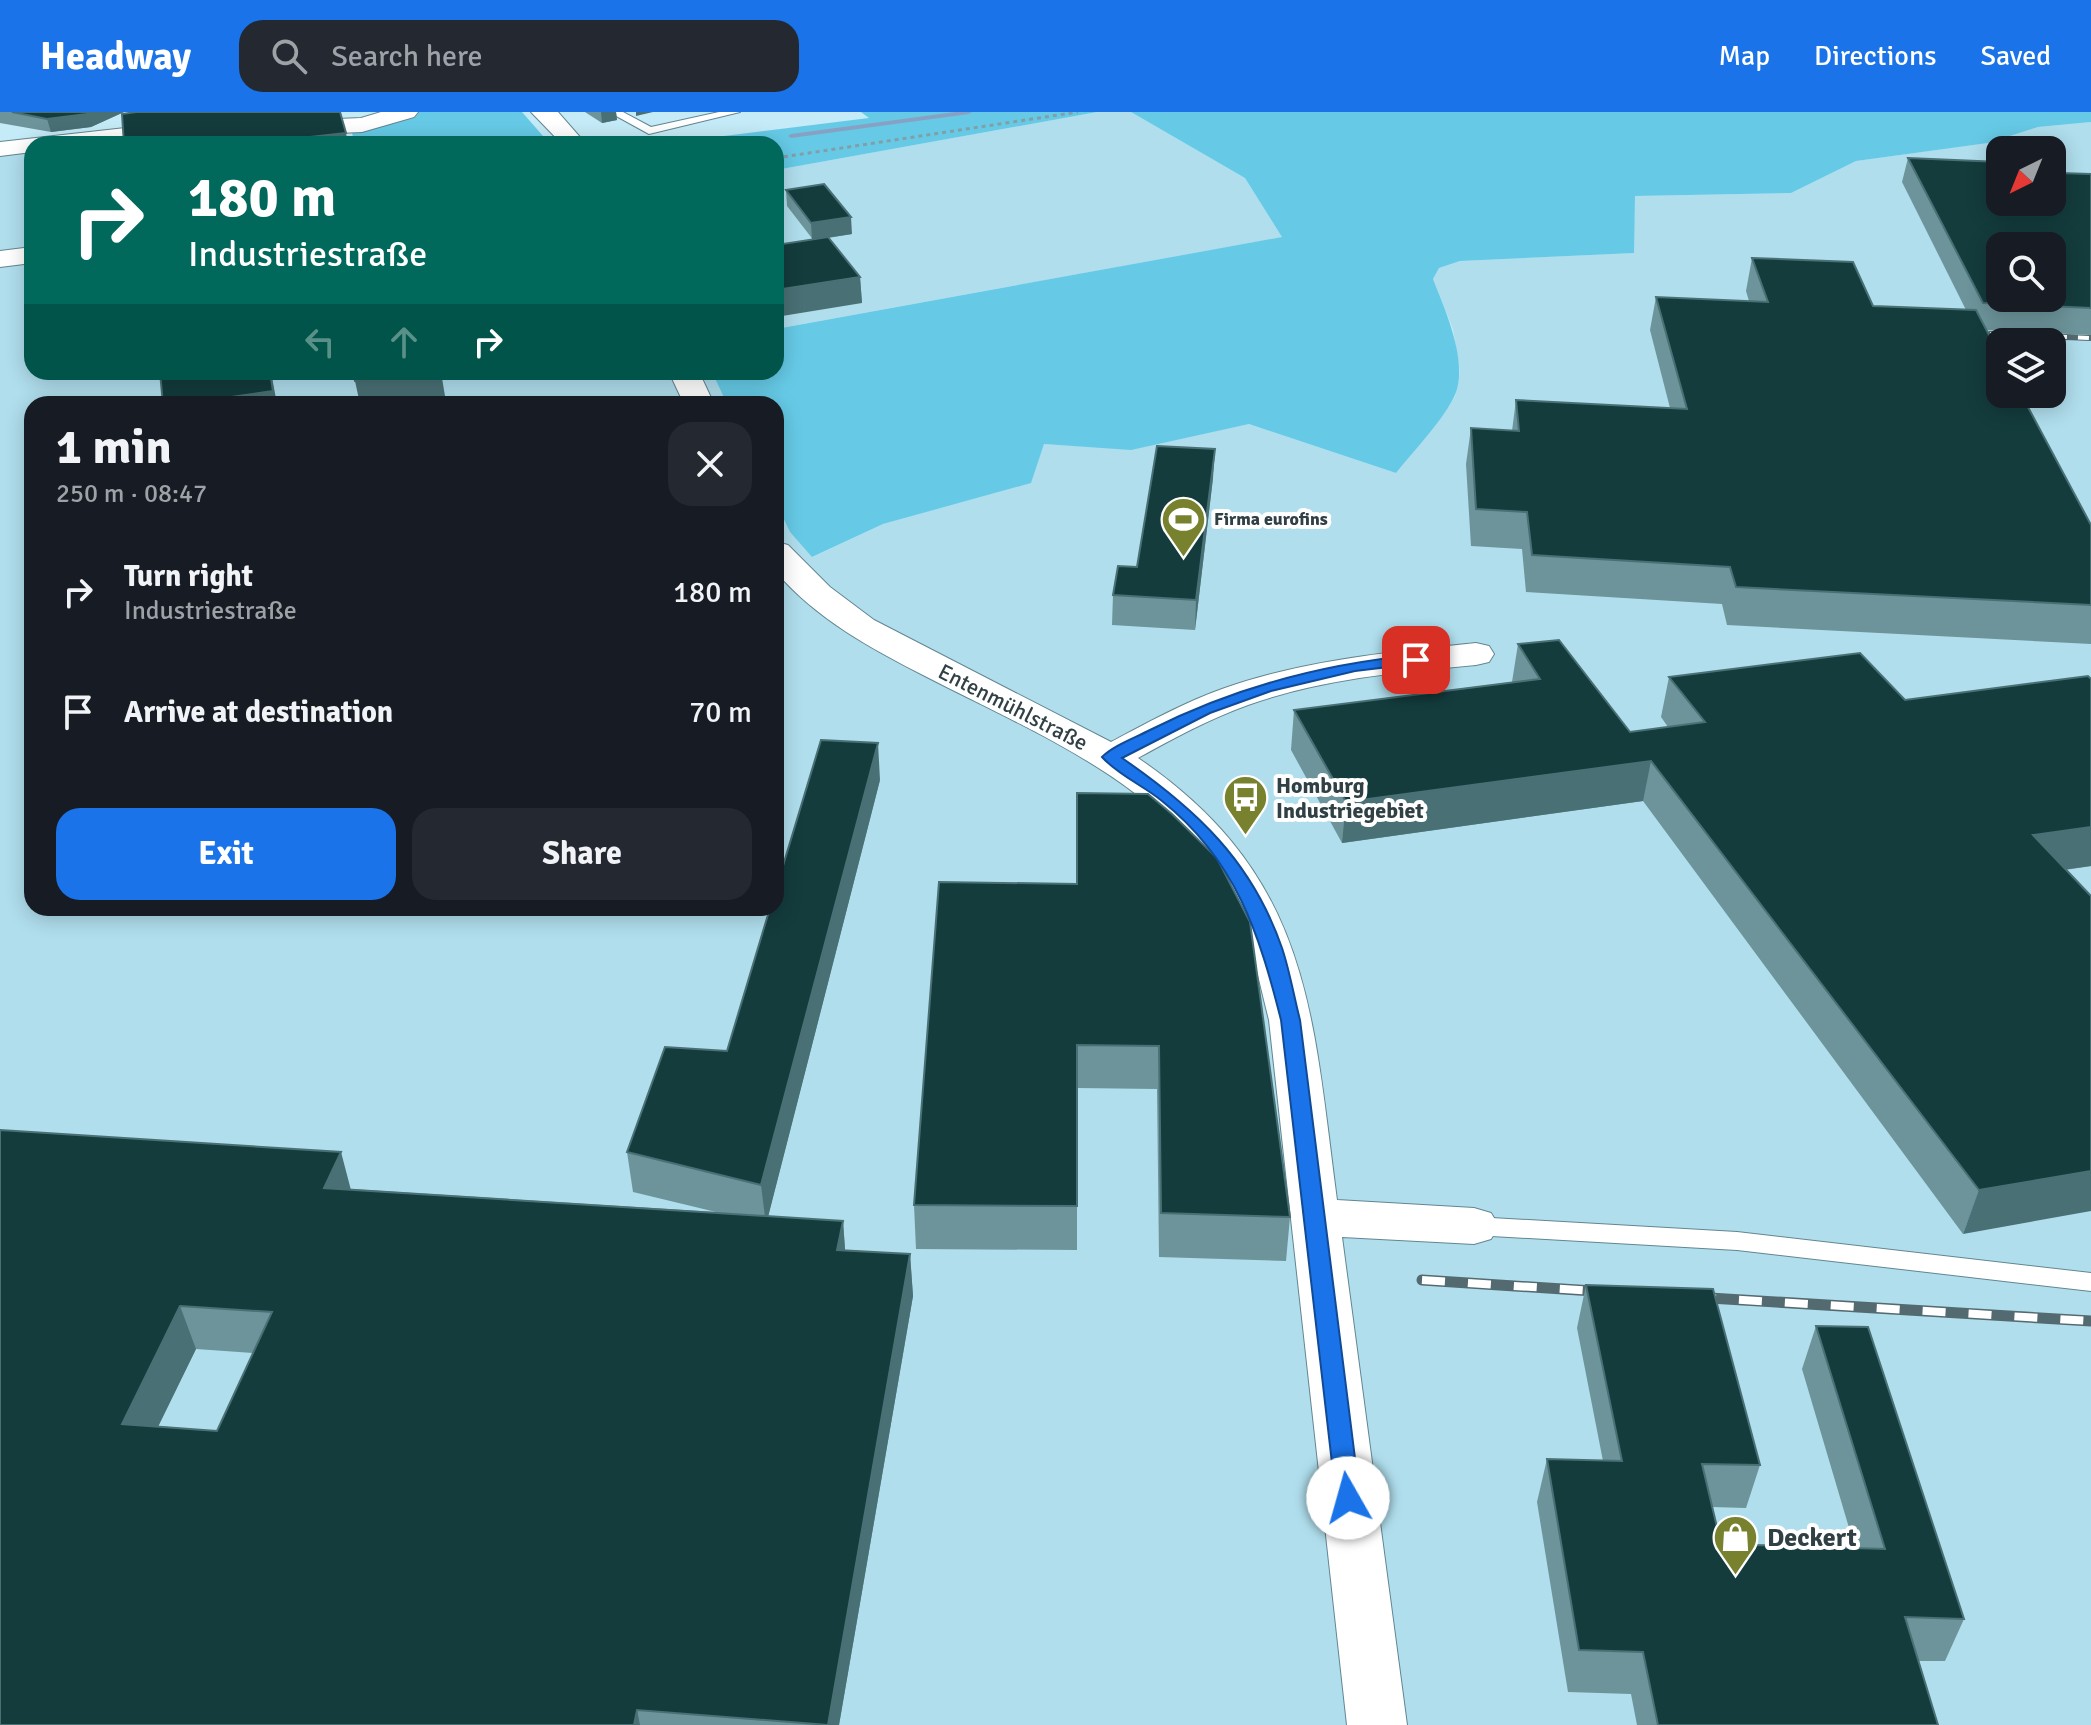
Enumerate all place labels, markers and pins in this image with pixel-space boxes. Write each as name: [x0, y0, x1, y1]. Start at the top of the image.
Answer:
sports icon: Firma eurofins: [1159, 495, 1207, 558]
place label: Firma eurofins: [1214, 508, 1328, 530]
pin: [1382, 626, 1450, 694]
place label: Homburg Industriegebiet: [1276, 772, 1424, 824]
bus stop icon: Homburg Industriegebiet: [1221, 774, 1269, 837]
shop icon: Deckert: [1712, 1514, 1760, 1577]
place label: Deckert: [1767, 1522, 1857, 1554]

